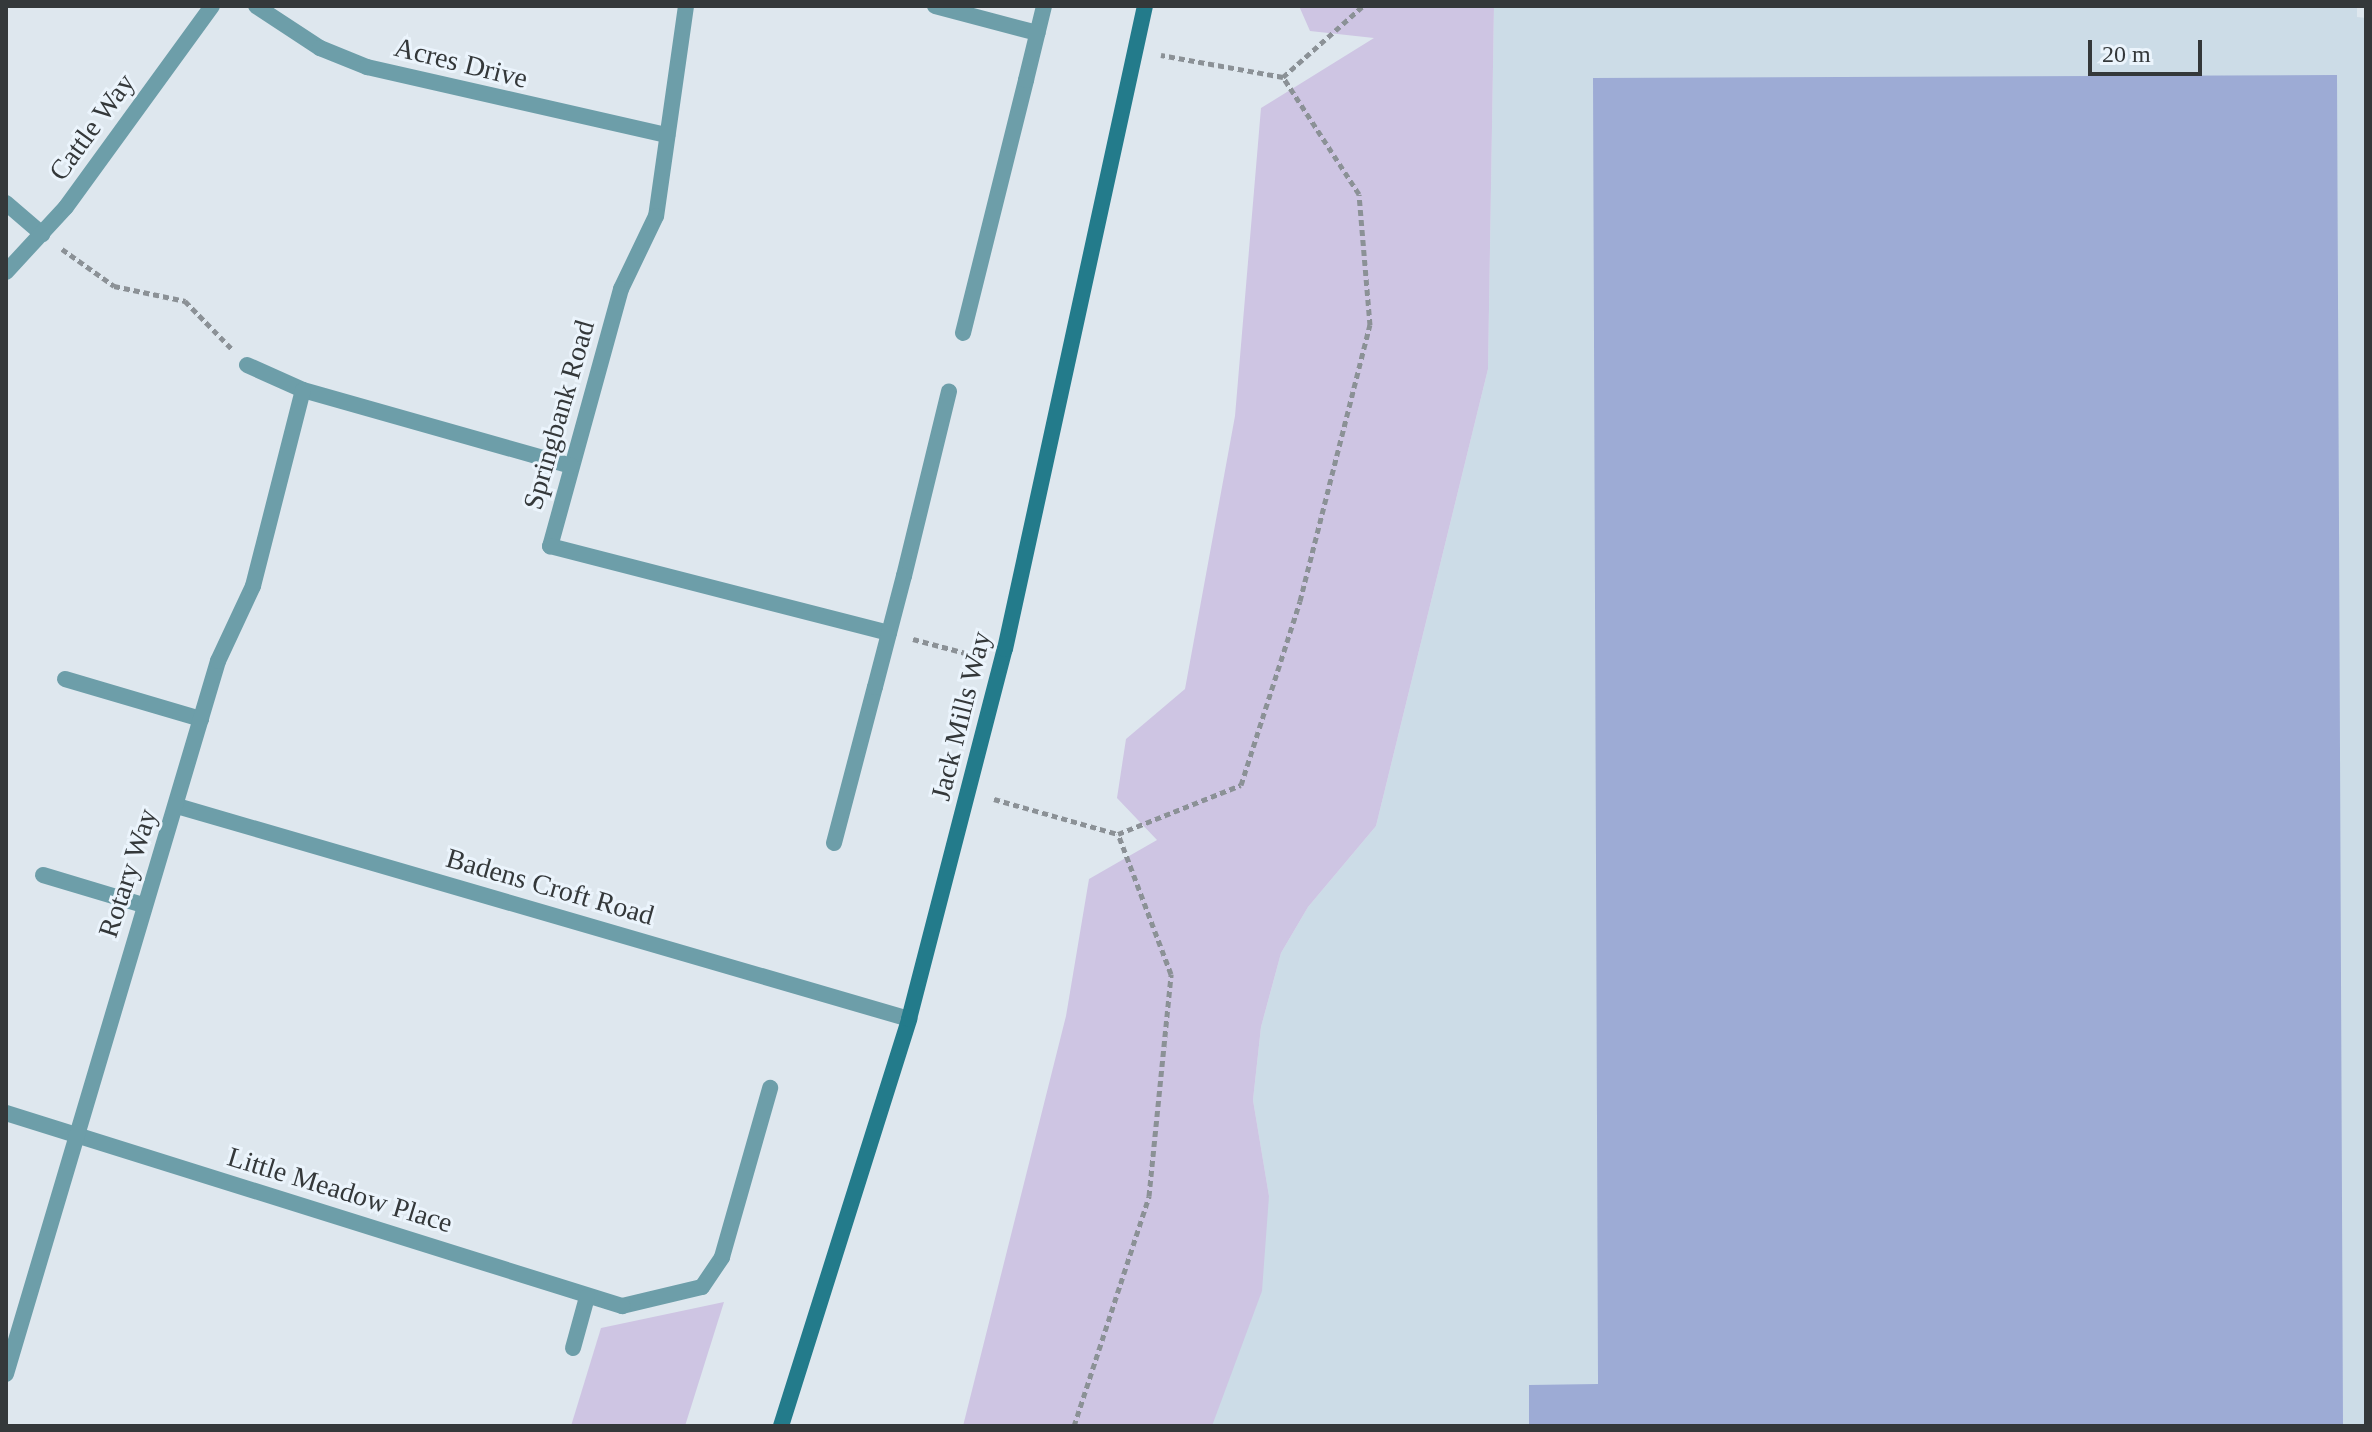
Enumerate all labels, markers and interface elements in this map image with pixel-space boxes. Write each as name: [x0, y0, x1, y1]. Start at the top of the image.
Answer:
scale bar: [2092, 24, 2206, 74]
street label: Acres Drive: [391, 30, 531, 96]
text: 20 m: [2102, 41, 2151, 67]
street label: Cattle Way: [42, 67, 142, 187]
street label: Springbank Road: [516, 317, 602, 513]
street label: Jack Mills Way: [924, 628, 998, 804]
street label: Rotary Way: [91, 804, 165, 942]
street label: Badens Croft Road: [442, 841, 658, 933]
street label: Little Meadow Place: [224, 1140, 456, 1240]

